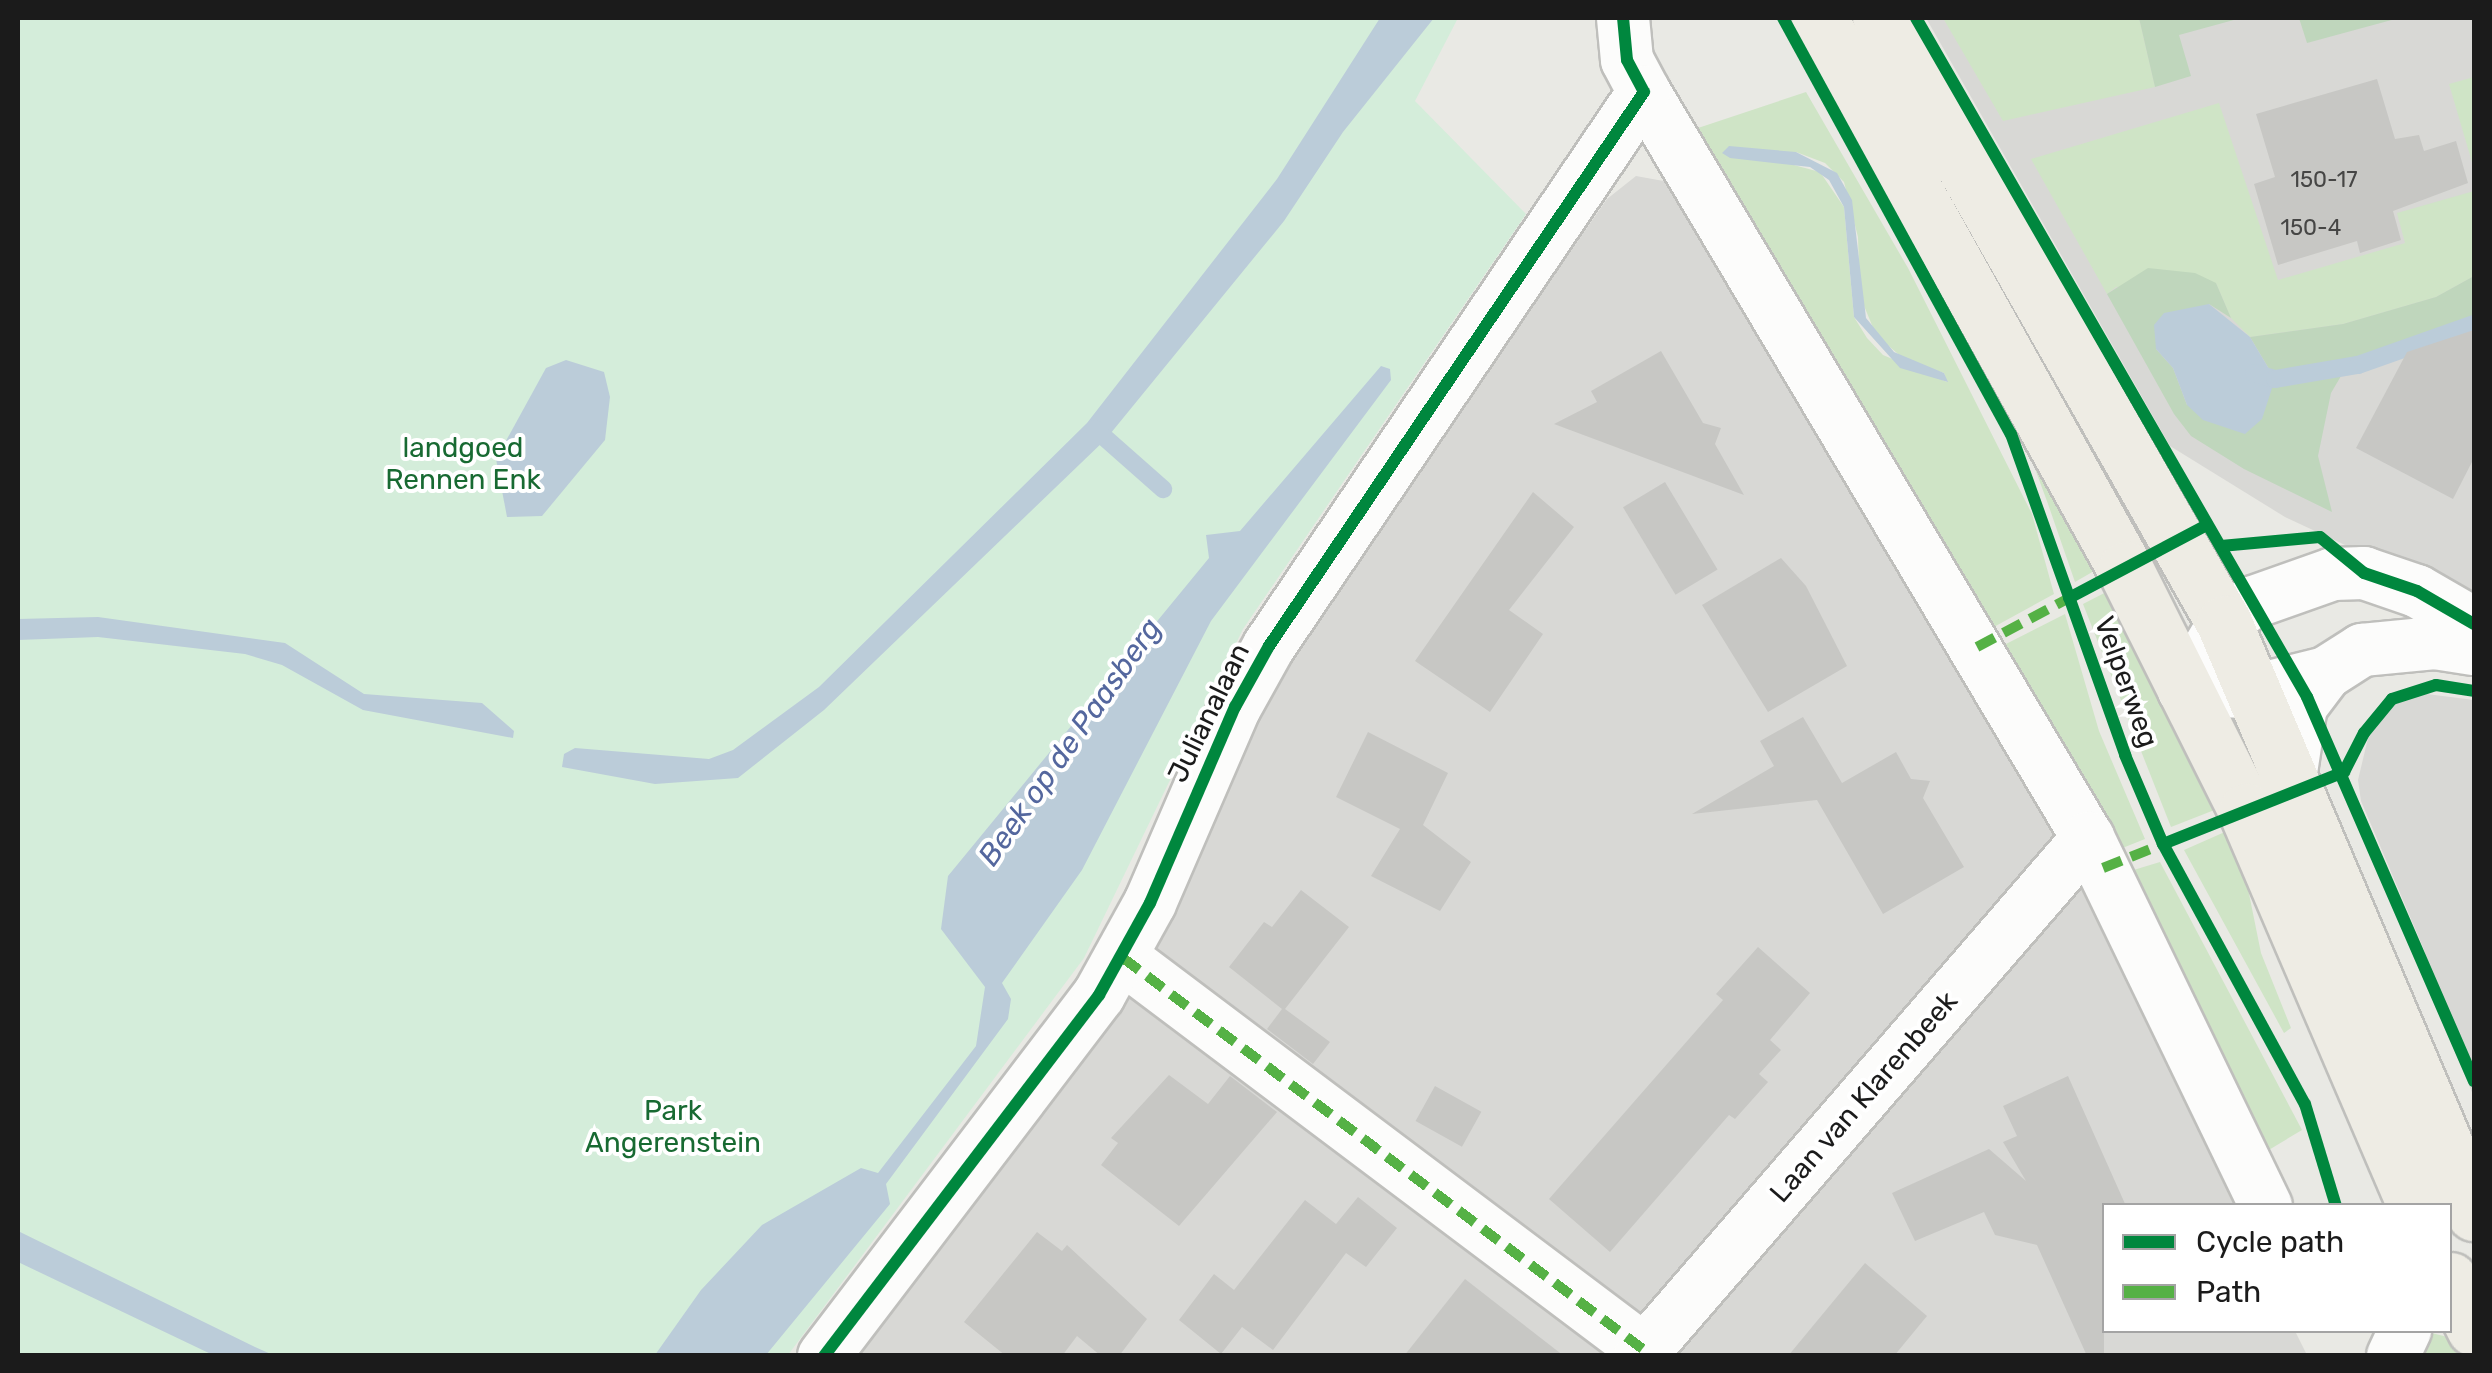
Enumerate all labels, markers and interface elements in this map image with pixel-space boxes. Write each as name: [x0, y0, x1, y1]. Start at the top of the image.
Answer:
house number: 150-17: [2291, 167, 2357, 193]
house number: 150-4: [2281, 215, 2341, 241]
park label: landgoed Rennen Enk: [385, 431, 541, 497]
water label: Beek op de Paasberg: [971, 611, 1169, 873]
street label: Velperweg: [2087, 612, 2165, 752]
street label: Julianalaan: [1161, 638, 1257, 788]
street label: Laan van Klarenbeek: [1763, 984, 1965, 1210]
park label: Park Angerenstein: [585, 1094, 761, 1160]
legend: [2102, 1203, 2452, 1333]
text: Cycle path: [2196, 1224, 2344, 1260]
text: Path: [2196, 1274, 2261, 1310]

